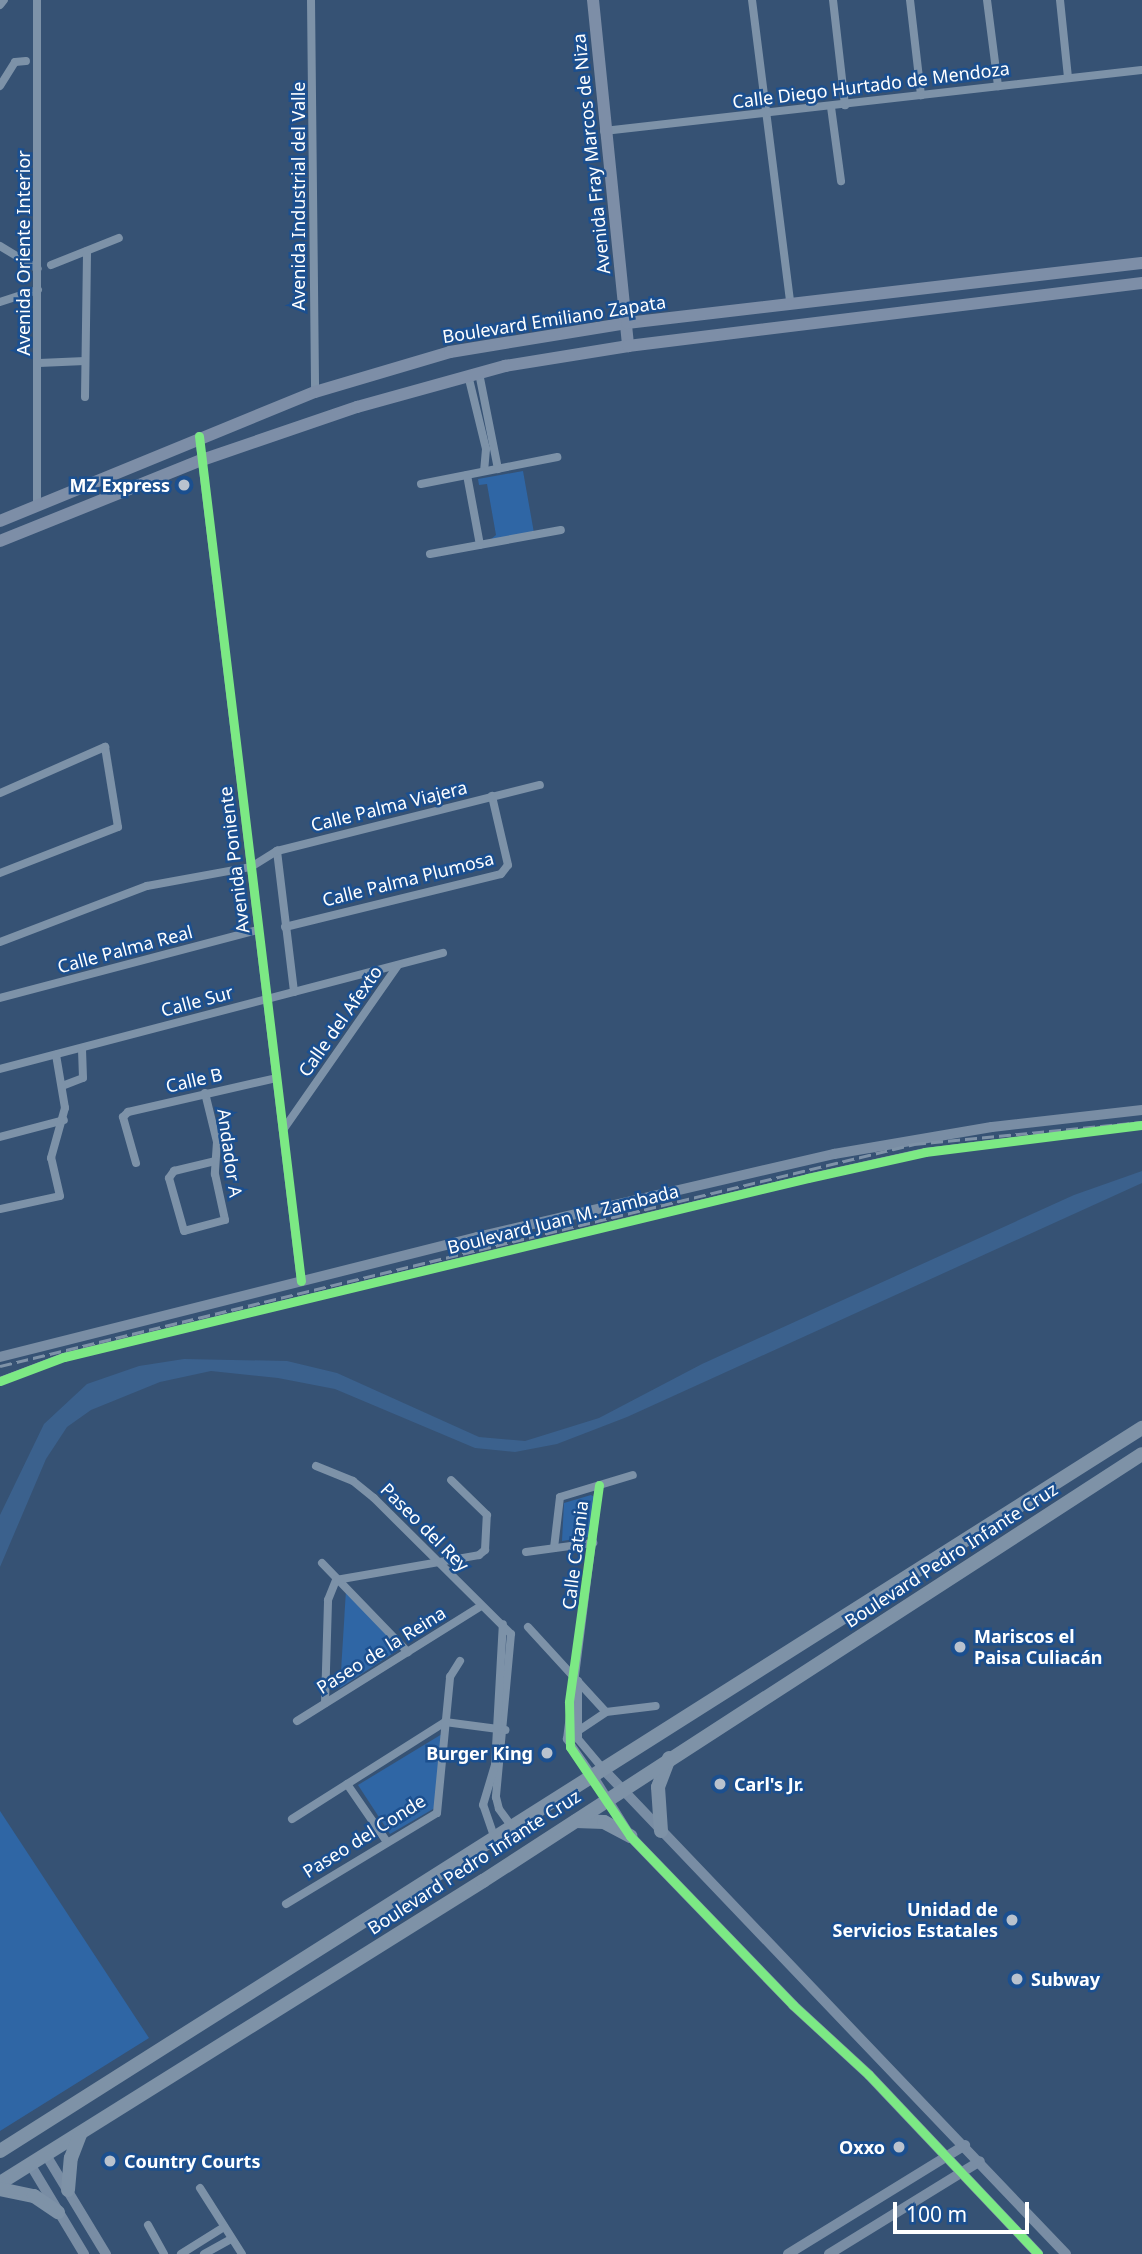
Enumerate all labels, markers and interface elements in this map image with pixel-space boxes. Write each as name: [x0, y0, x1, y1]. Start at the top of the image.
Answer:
street label: Avenida Fray Marcos de Niza: [568, 33, 614, 275]
street label: Calle Diego Hurtado de Mendoza: [731, 57, 1011, 113]
street label: Avenida Industrial del Valle: [287, 82, 309, 310]
street label: Avenida Oriente Interior: [12, 150, 34, 356]
street label: Boulevard Emiliano Zapata: [441, 291, 667, 347]
place label: MZ Express: [70, 474, 170, 496]
marker: MZ Express: [176, 477, 192, 493]
street label: Calle Palma Viajera: [309, 776, 469, 836]
street label: Avenida Poniente: [214, 785, 254, 935]
street label: Calle Palma Plumosa: [320, 847, 496, 911]
street label: Calle Palma Real: [55, 921, 195, 977]
street label: Calle del Afexto: [294, 961, 386, 1081]
street label: Calle Sur: [158, 981, 236, 1021]
street label: Calle B: [164, 1063, 224, 1097]
street label: Andador A: [213, 1107, 247, 1199]
street label: Boulevard Juan M. Zambada: [445, 1180, 681, 1258]
street label: Paseo del Rey: [376, 1478, 474, 1576]
street label: Boulevard Pedro Infante Cruz: [841, 1478, 1061, 1632]
street label: Calle Catania: [558, 1499, 592, 1611]
street label: Paseo de la Reina: [313, 1602, 449, 1698]
place label: Mariscos el Paisa Culiacán: [974, 1626, 1102, 1668]
marker: Mariscos el Paisa Culiacán: [952, 1639, 968, 1655]
place label: Burger King: [426, 1742, 533, 1764]
marker: Burger King: [539, 1745, 555, 1761]
place label: Carl's Jr.: [734, 1773, 804, 1795]
marker: Carl's Jr.: [712, 1776, 728, 1792]
street label: Boulevard Pedro Infante Cruz: [364, 1785, 584, 1939]
street label: Paseo del Conde: [299, 1790, 429, 1882]
place label: Unidad de Servicios Estatales: [833, 1899, 998, 1941]
marker: Unidad de Servicios Estatales: [1004, 1912, 1020, 1928]
place label: Subway: [1031, 1968, 1100, 1990]
marker: Subway: [1009, 1971, 1025, 1987]
place label: Oxxo: [839, 2136, 885, 2158]
marker: Oxxo: [891, 2139, 907, 2155]
place label: Country Courts: [124, 2150, 260, 2172]
marker: Country Courts: [102, 2153, 118, 2169]
scale bar: [897, 2188, 1034, 2232]
text: 100 m: [906, 2200, 967, 2228]

